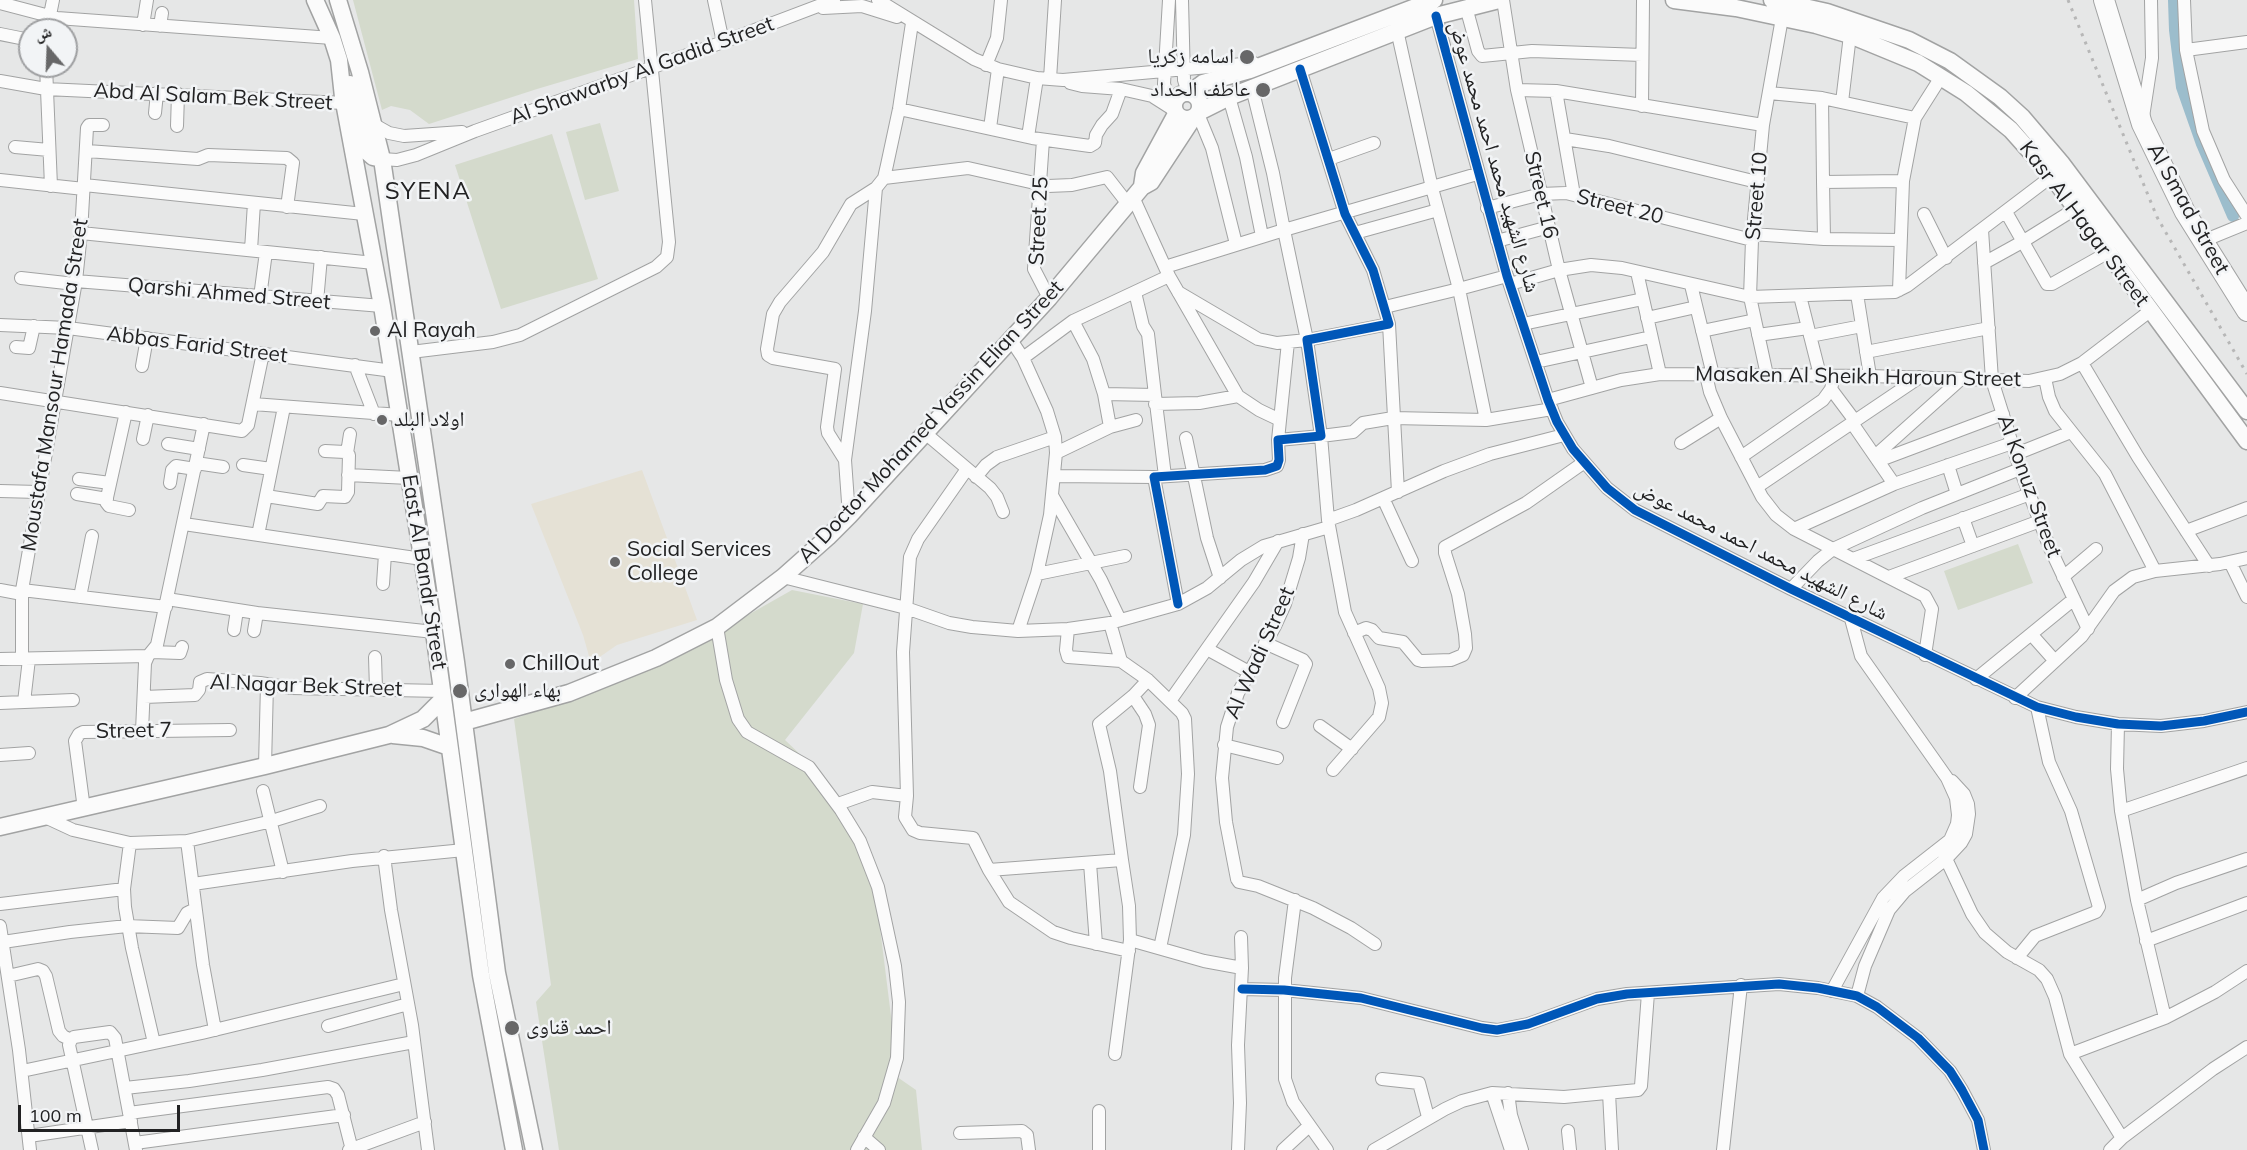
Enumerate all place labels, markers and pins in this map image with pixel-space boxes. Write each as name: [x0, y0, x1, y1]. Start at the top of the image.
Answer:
place label: اسامه زكريا: [1148, 44, 1234, 70]
marker: اسامه زكريا: [1238, 48, 1256, 66]
place label: عاطف الحداد: [1151, 77, 1250, 103]
marker: عاطف الحداد: [1254, 81, 1272, 99]
place label: Al Rayah: [387, 318, 476, 344]
marker: Al Rayah: [368, 324, 382, 338]
place label: اولاد البلد: [394, 407, 465, 433]
marker: اولاد البلد: [375, 413, 389, 427]
place label: Social Services College: [627, 537, 771, 587]
marker: Social Services College: [608, 555, 622, 569]
place label: ChillOut: [522, 651, 599, 677]
marker: ChillOut: [503, 657, 517, 671]
place label: بهاء الهوارى: [474, 678, 561, 704]
marker: بهاء الهوارى: [451, 682, 469, 700]
place label: احمد قناوى: [526, 1015, 612, 1041]
marker: احمد قناوى: [503, 1019, 521, 1037]

